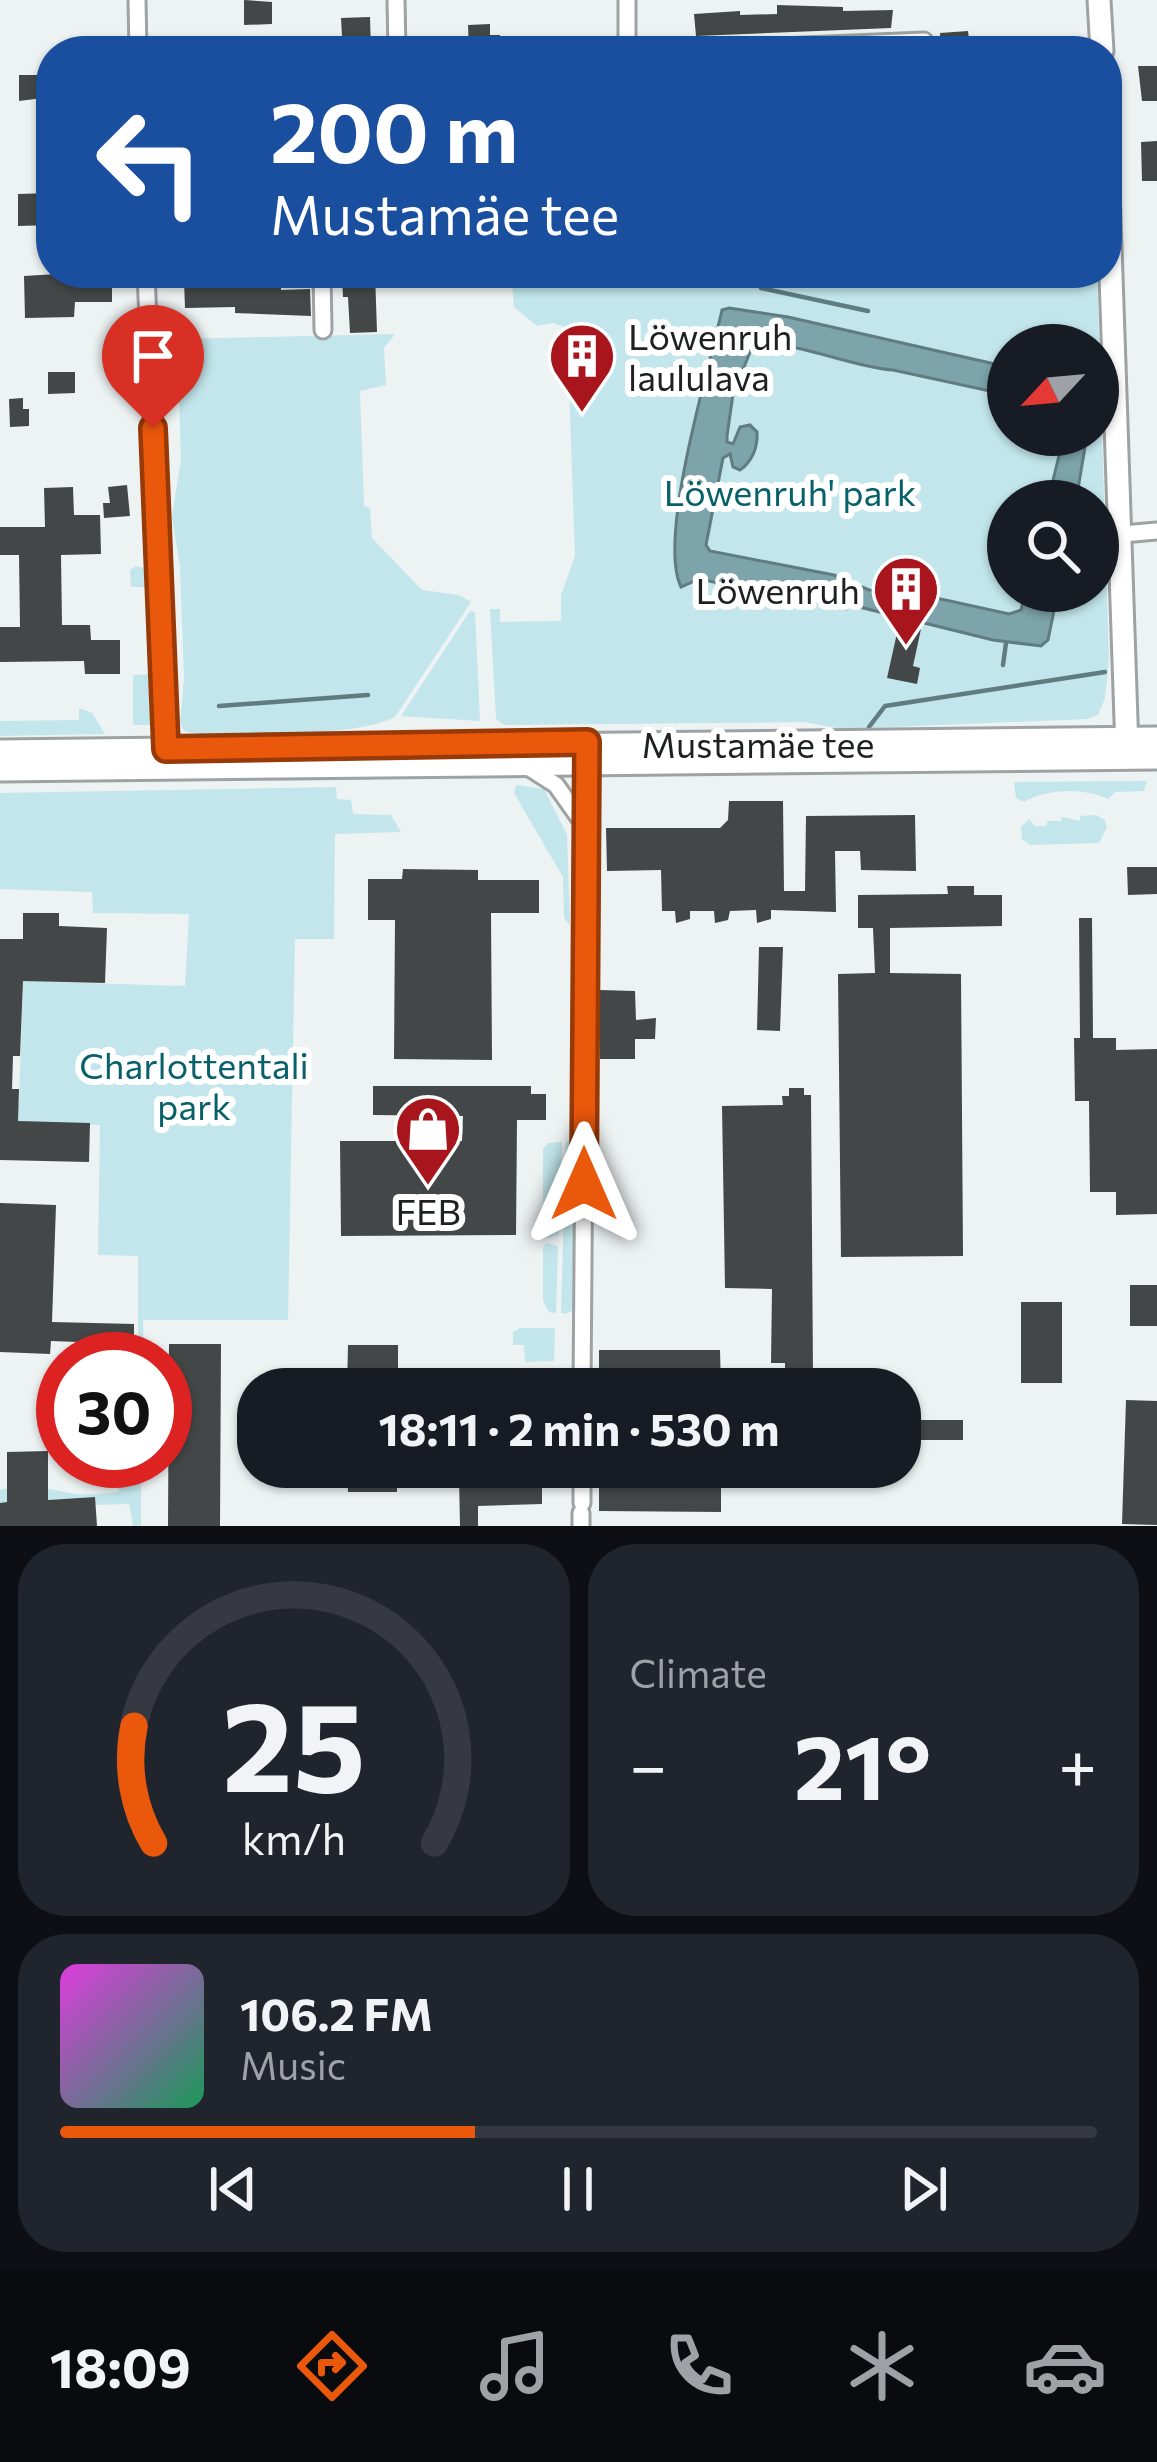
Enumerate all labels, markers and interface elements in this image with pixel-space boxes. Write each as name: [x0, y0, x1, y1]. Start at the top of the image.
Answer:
text: 200 m: [270, 78, 518, 180]
icon: left: [72, 84, 228, 240]
text: Mustamäe tee: [270, 180, 619, 246]
pin: [102, 305, 204, 428]
place label: Löwenruh laululava: [628, 313, 792, 398]
building icon: Löwenruh laululava: [547, 321, 617, 415]
icon: arrive: [120, 323, 186, 389]
north arrow: [987, 324, 1119, 456]
map controls: [987, 324, 1119, 612]
park label: Löwenruh' park: [664, 469, 916, 513]
button: search: [987, 480, 1119, 612]
building icon: Löwenruh: [871, 554, 941, 648]
place label: Löwenruh: [696, 567, 860, 611]
street label: Mustamäe tee: [642, 721, 874, 765]
park label: Charlottentali park: [79, 1042, 309, 1127]
shop icon: FEB: [393, 1094, 463, 1188]
position arrow: [521, 1121, 647, 1247]
place label: FEB: [395, 1188, 461, 1232]
speed limit sign: 30: [36, 1332, 192, 1488]
text: 18:11 · 2 min · 530 m: [378, 1400, 780, 1455]
text: Climate: [630, 1648, 767, 1696]
text: 25: [222, 1665, 366, 1818]
text: 21°: [794, 1708, 931, 1819]
text: −: [630, 1723, 667, 1804]
text: +: [1058, 1723, 1097, 1804]
text: km/h: [242, 1811, 346, 1864]
text: 106.2 FM: [240, 1985, 433, 2040]
text: Music: [240, 2040, 346, 2088]
icon: previous: [200, 2156, 266, 2222]
icon: pause: [545, 2156, 611, 2222]
icon: next: [891, 2156, 957, 2222]
icon: directions: [290, 2324, 374, 2408]
icon: music: [473, 2324, 557, 2408]
icon: phone: [657, 2324, 741, 2408]
icon: climate: [840, 2324, 924, 2408]
icon: car: [1023, 2324, 1107, 2408]
text: 18:09: [50, 2333, 191, 2399]

